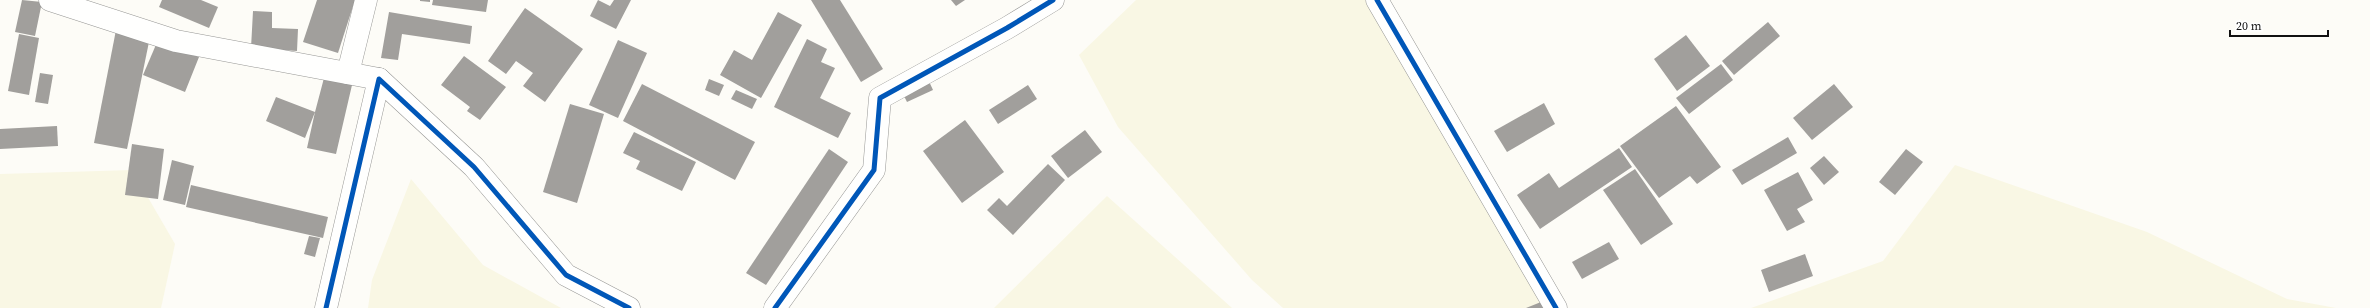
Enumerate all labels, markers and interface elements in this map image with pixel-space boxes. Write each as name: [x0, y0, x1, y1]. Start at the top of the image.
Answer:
scale bar: [2230, 12, 2328, 38]
text: 20 m: [2236, 18, 2262, 34]

